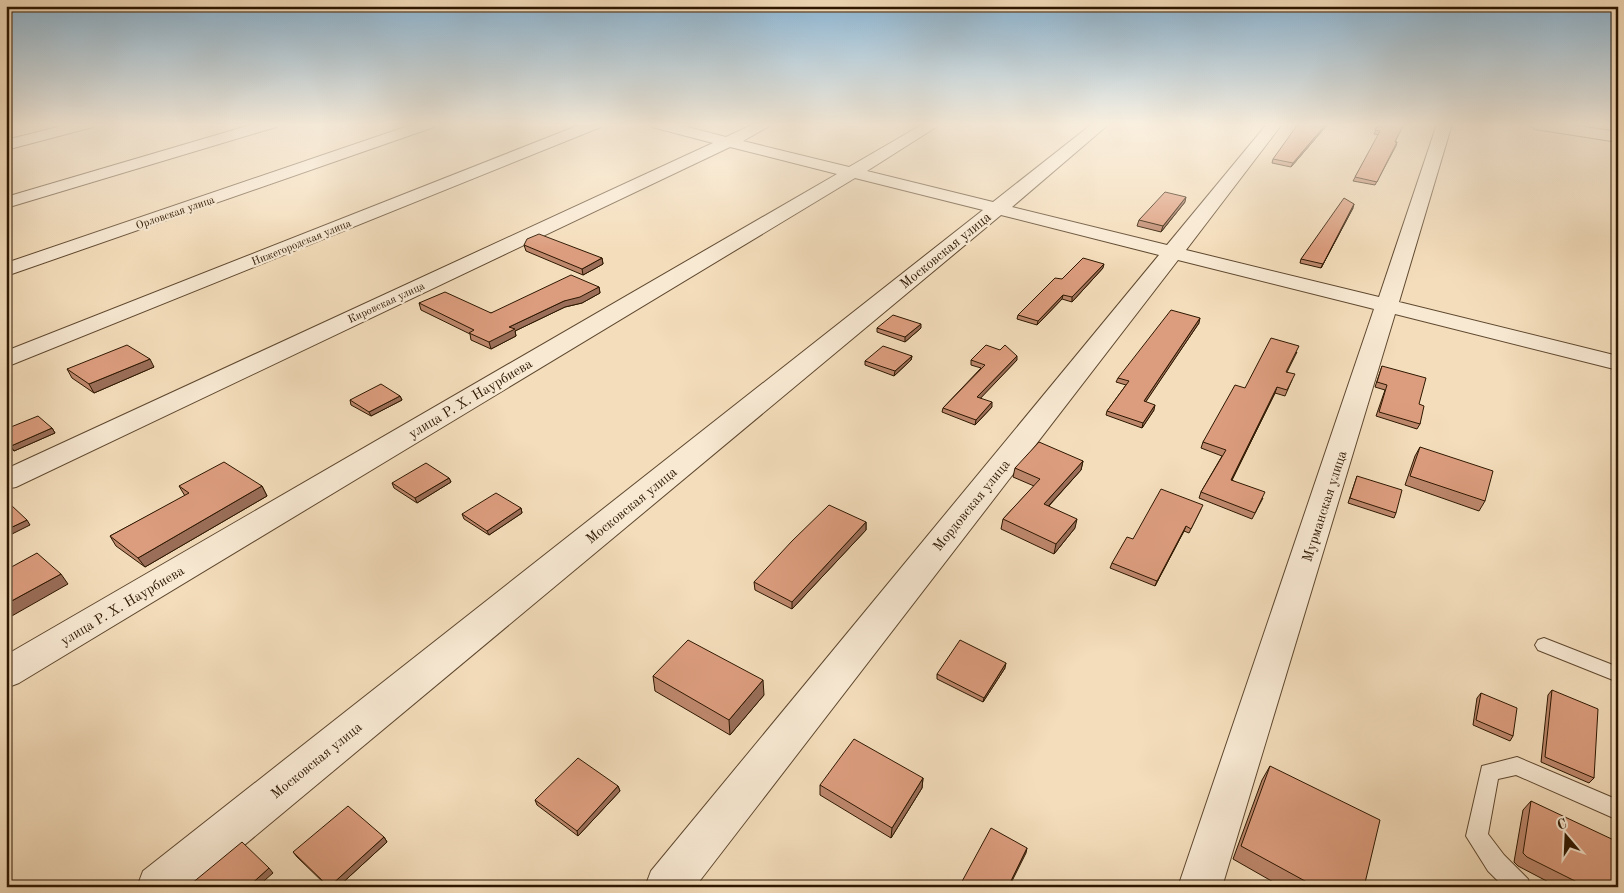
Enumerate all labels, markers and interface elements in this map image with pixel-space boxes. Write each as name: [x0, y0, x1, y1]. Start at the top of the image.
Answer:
street label: Орловская улица: [135, 195, 217, 232]
street label: Московская улица: [897, 210, 994, 292]
street label: Нижегородская улица: [250, 218, 353, 268]
street label: Кировская улица: [347, 281, 427, 326]
street label: улица Р. Х. Наурбиева: [406, 356, 535, 441]
street label: Мурманская улица: [1300, 449, 1350, 564]
street label: Мордовская улица: [931, 457, 1013, 554]
street label: Московская улица: [583, 465, 680, 547]
street label: улица Р. Х. Наурбиева: [58, 563, 187, 648]
street label: Московская улица: [268, 720, 365, 802]
north arrow: [1542, 810, 1592, 860]
text: С: [1555, 817, 1569, 833]

